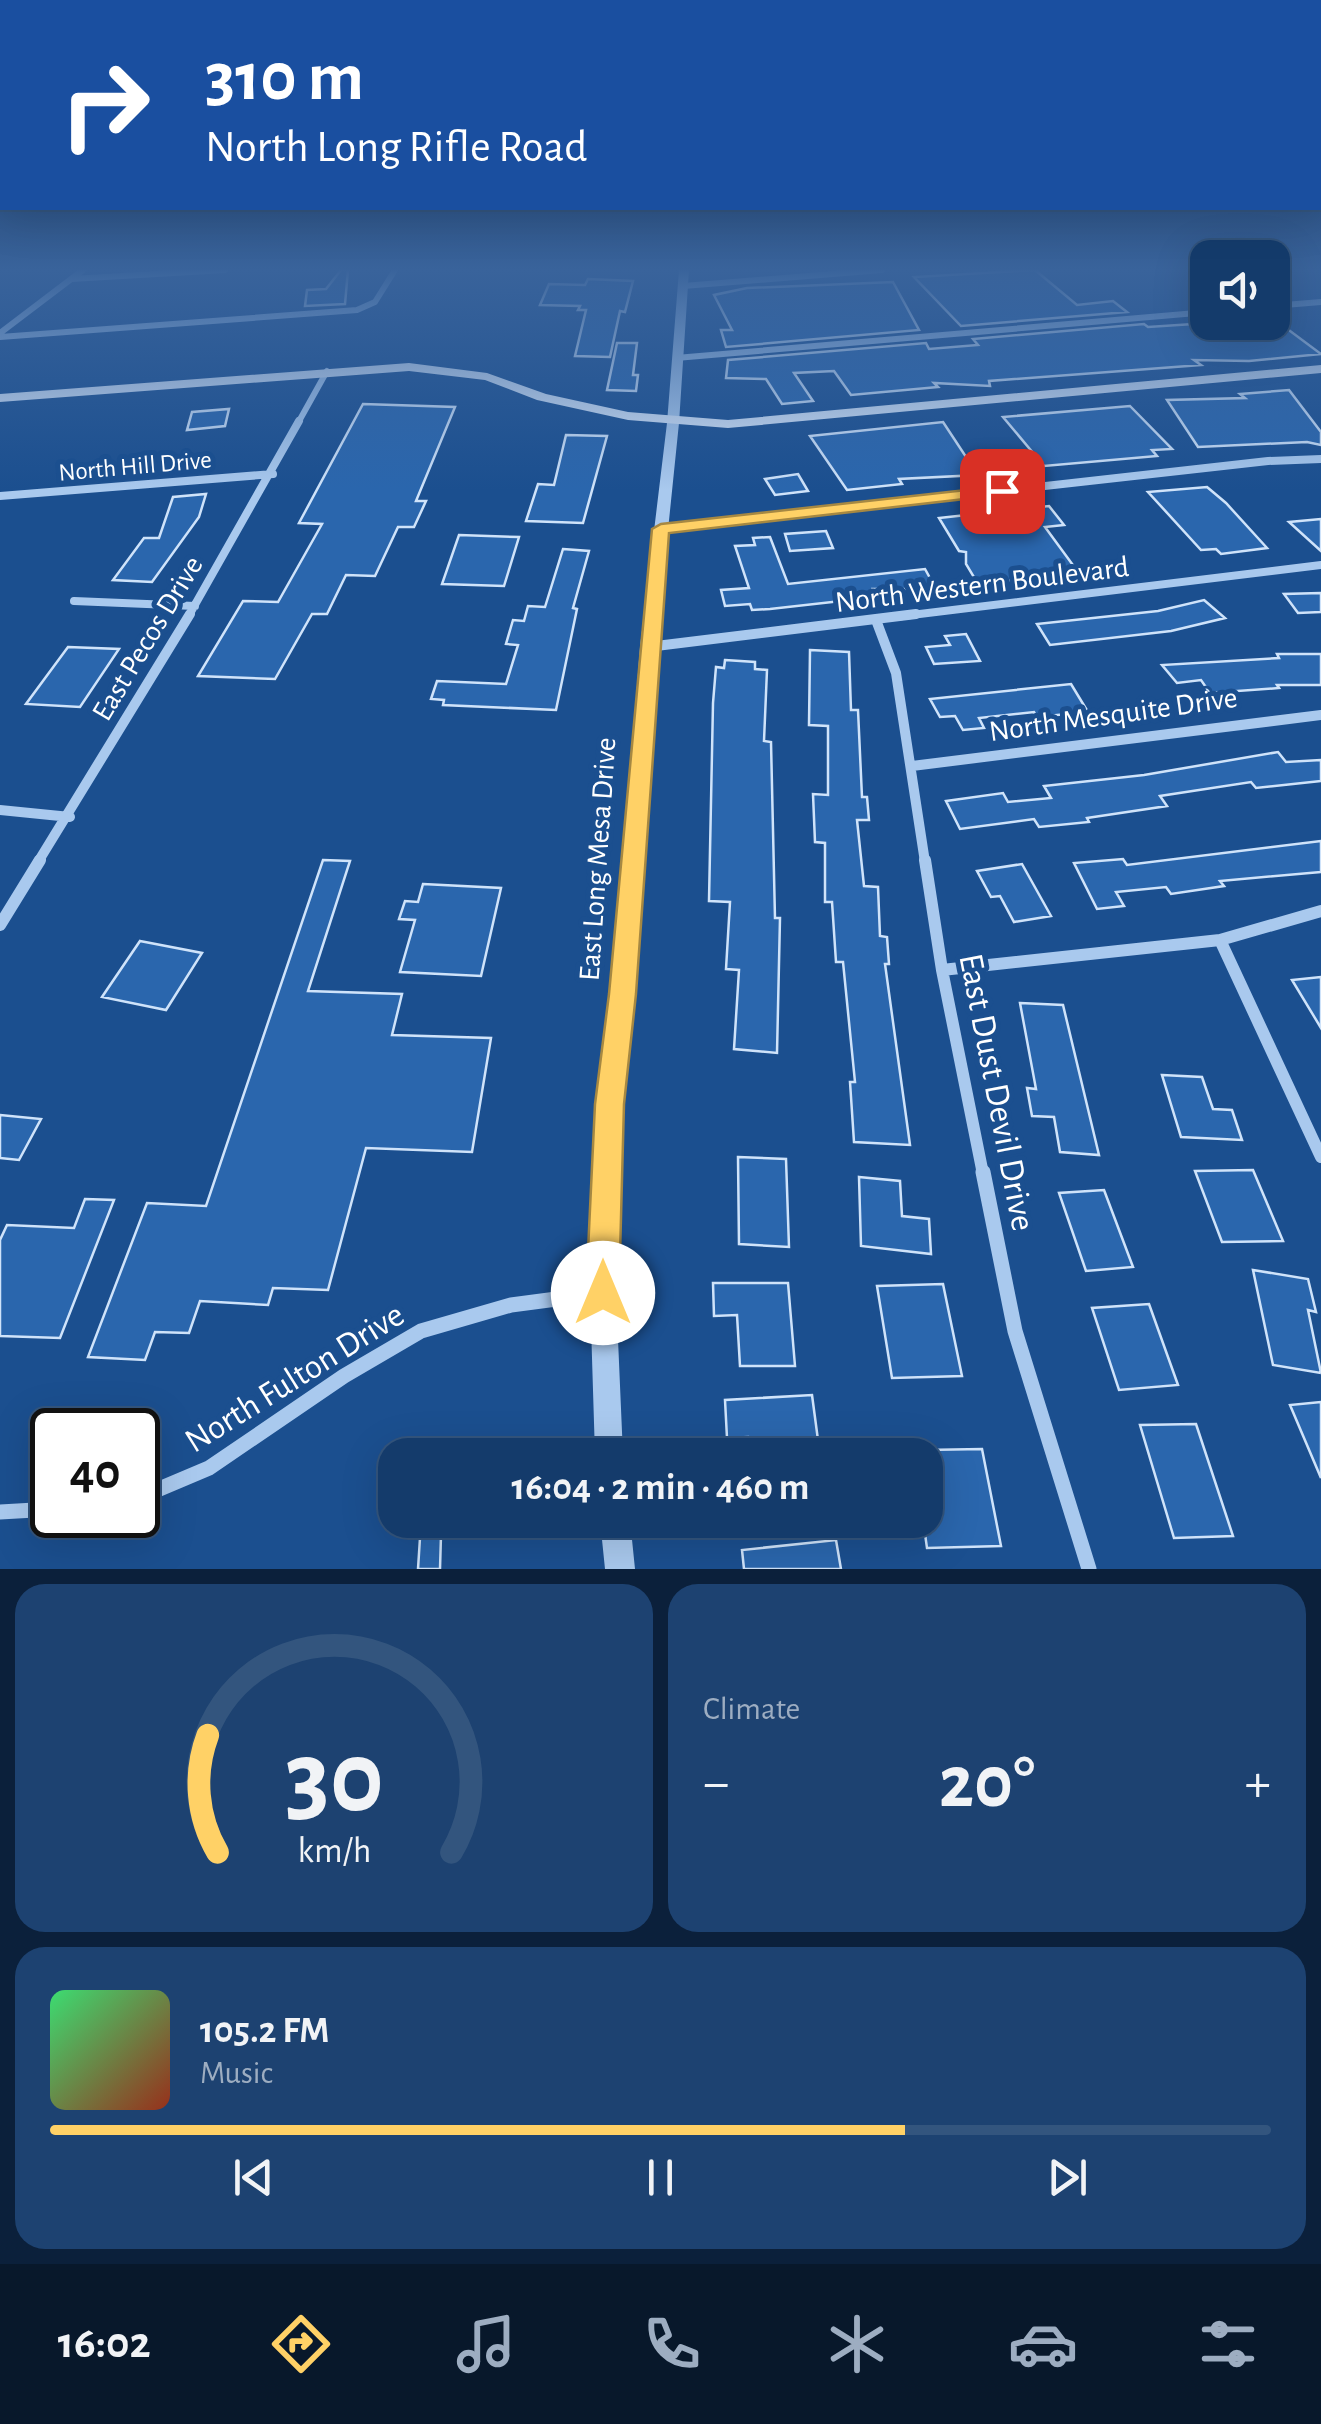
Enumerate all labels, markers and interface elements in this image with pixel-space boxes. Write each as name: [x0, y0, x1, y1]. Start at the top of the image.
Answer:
icon: right: [40, 40, 170, 170]
text: 310 m: [205, 43, 364, 113]
text: North Long Rifle Road: [205, 125, 588, 170]
map controls: [1190, 240, 1290, 340]
button: sound: [1190, 240, 1290, 340]
street label: North Hill Drive: [58, 447, 213, 486]
pin: [960, 449, 1045, 534]
icon: arrive: [975, 464, 1030, 519]
street label: East Pecos Drive: [87, 551, 209, 726]
street label: North Western Boulevard: [834, 552, 1131, 618]
street label: North Mesquite Drive: [987, 683, 1239, 747]
street label: East Long Mesa Drive: [575, 736, 621, 982]
street label: East Dust Devil Drive: [952, 951, 1041, 1234]
position arrow: [551, 1241, 655, 1345]
street label: North Fulton Drive: [179, 1297, 410, 1460]
speed limit sign: 40: [30, 1408, 160, 1538]
text: 16:04 · 2 min · 460 m: [512, 1469, 810, 1507]
text: Climate: [703, 1693, 800, 1725]
text: 30: [284, 1727, 384, 1831]
text: 20°: [939, 1746, 1035, 1821]
text: −: [703, 1756, 729, 1811]
text: +: [1245, 1756, 1271, 1811]
text: km/h: [297, 1833, 371, 1869]
text: 105.2 FM: [200, 2012, 329, 2050]
text: Music: [200, 2057, 273, 2089]
icon: previous: [226, 2150, 281, 2205]
icon: pause: [633, 2150, 688, 2205]
icon: next: [1040, 2150, 1095, 2205]
icon: directions: [266, 2309, 336, 2379]
icon: music: [451, 2309, 521, 2379]
icon: phone: [637, 2309, 707, 2379]
icon: climate: [822, 2309, 892, 2379]
icon: car: [1008, 2309, 1078, 2379]
icon: filters: [1193, 2309, 1263, 2379]
text: 16:02: [58, 2321, 151, 2366]

